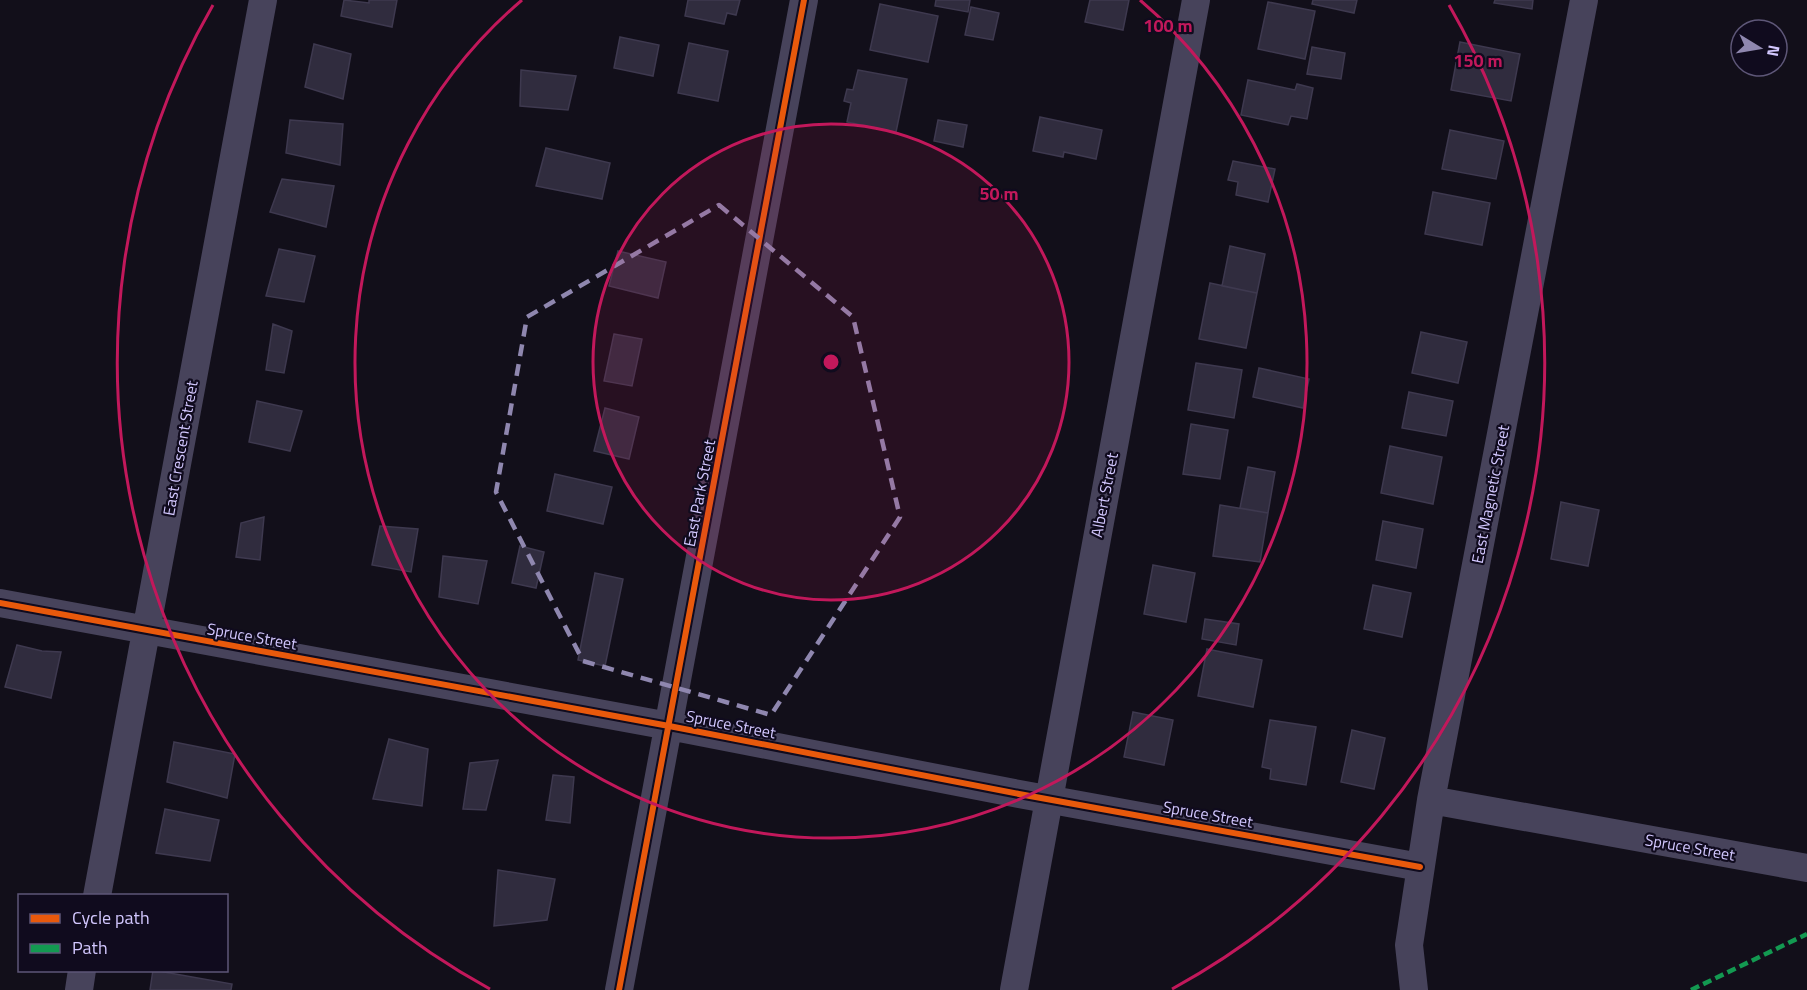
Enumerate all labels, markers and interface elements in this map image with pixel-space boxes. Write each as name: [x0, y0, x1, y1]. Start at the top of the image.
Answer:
text: 100 m: [1143, 12, 1193, 39]
north arrow: [1729, 18, 1789, 78]
text: N: [1761, 43, 1787, 59]
text: 150 m: [1453, 47, 1503, 74]
text: 50 m: [979, 180, 1019, 207]
centre of rings: [821, 352, 841, 372]
street label: East Crescent Street: [156, 378, 204, 517]
street label: East Magnetic Street: [1465, 422, 1515, 565]
street label: East Park Street: [677, 437, 721, 549]
street label: Albert Street: [1084, 450, 1124, 539]
street label: Spruce Street: [205, 616, 299, 656]
street label: Spruce Street: [684, 704, 778, 745]
street label: Spruce Street: [1161, 794, 1255, 834]
street label: Spruce Street: [1643, 827, 1737, 867]
legend: [18, 894, 228, 972]
text: Cycle path: [72, 904, 150, 931]
text: Path: [72, 934, 108, 961]

